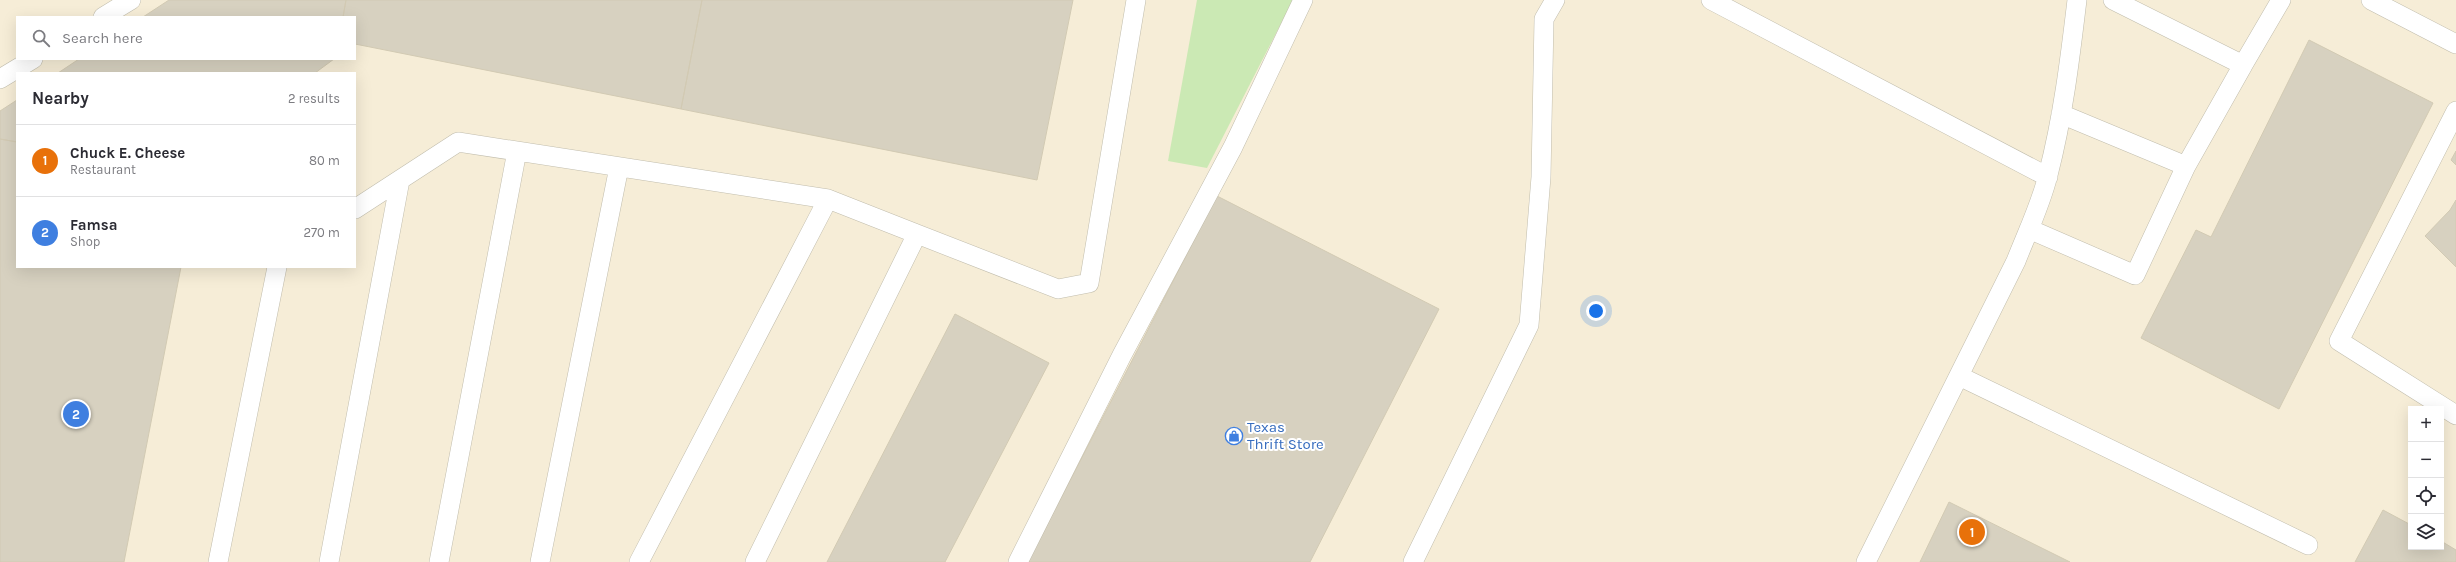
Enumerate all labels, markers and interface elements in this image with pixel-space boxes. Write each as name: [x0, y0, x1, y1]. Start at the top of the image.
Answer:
search box: [16, 16, 356, 60]
icon: search: [30, 27, 52, 49]
text: Search here: [62, 29, 143, 47]
text: Nearby: [32, 88, 89, 108]
text: 2 results: [288, 91, 340, 106]
text: Chuck E. Cheese: [70, 144, 185, 162]
text: 1: [43, 153, 47, 168]
text: 80 m: [309, 153, 340, 168]
text: Restaurant: [70, 162, 136, 177]
text: Famsa: [70, 216, 118, 234]
text: 2: [41, 225, 49, 240]
text: 270 m: [303, 225, 340, 240]
text: Shop: [70, 234, 100, 249]
your location: [1586, 301, 1606, 321]
pin: 2: [63, 399, 89, 429]
map controls: [2408, 406, 2444, 550]
button: +: [2408, 406, 2444, 442]
place label: Texas Thrift Store: [1247, 418, 1324, 453]
shop icon: Texas Thrift Store: [1224, 426, 1244, 446]
button: −: [2408, 442, 2444, 478]
button: locate: [2408, 478, 2444, 514]
button: layers: [2408, 514, 2444, 550]
pin: 1: [1959, 517, 1985, 547]

